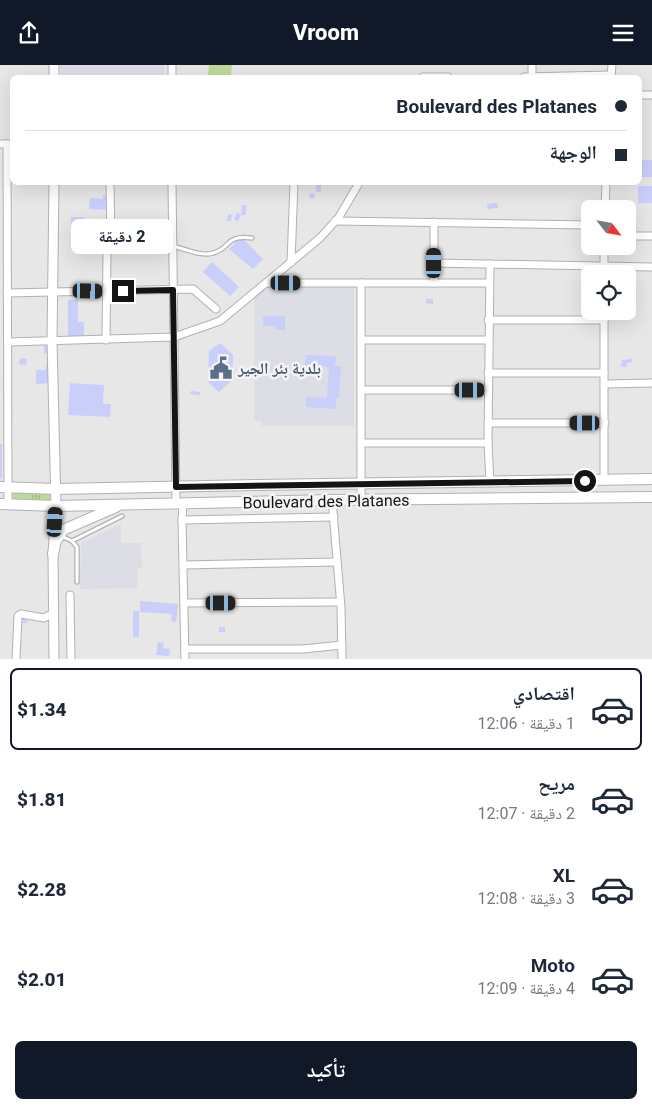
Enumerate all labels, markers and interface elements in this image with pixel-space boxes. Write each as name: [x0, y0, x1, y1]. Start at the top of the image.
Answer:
icon: share: [15, 19, 43, 47]
icon: menu: [609, 19, 637, 47]
text: Vroom: [293, 20, 359, 45]
text: Boulevard des Platanes: [396, 95, 597, 118]
text: الوجهة: [549, 141, 597, 164]
north arrow: [581, 200, 636, 255]
map controls: [581, 200, 636, 320]
callout: 2 دقيقة: [72, 219, 174, 253]
text: 2 دقيقة: [99, 227, 145, 246]
car: [426, 248, 441, 278]
button: locate: [581, 265, 636, 320]
car: [271, 276, 301, 291]
route end: [112, 280, 134, 302]
car: [72, 283, 103, 299]
public building icon: بلدية بئر الجير: [208, 355, 234, 381]
place label: بلدية بئر الجير: [237, 359, 321, 378]
car: [455, 383, 485, 398]
car: [570, 416, 600, 431]
route start: [574, 470, 596, 492]
street label: Boulevard des Platanes: [242, 491, 410, 512]
car: [46, 507, 63, 537]
car: [206, 596, 236, 611]
text: اقتصادي: [513, 682, 575, 705]
icon: car: [590, 687, 635, 732]
text: $1.34: [17, 698, 66, 721]
text: 1 دقيقة · 12:06: [478, 714, 575, 733]
text: مريح: [538, 772, 575, 795]
icon: car: [590, 777, 635, 822]
text: $1.81: [17, 788, 66, 811]
text: 2 دقيقة · 12:07: [478, 804, 575, 823]
text: XL: [553, 864, 575, 887]
icon: car: [590, 867, 635, 912]
text: $2.28: [17, 878, 66, 901]
text: 3 دقيقة · 12:08: [478, 889, 575, 908]
text: Moto: [531, 954, 575, 977]
icon: car: [590, 957, 635, 1002]
text: $2.01: [17, 968, 66, 991]
text: 4 دقيقة · 12:09: [478, 979, 575, 998]
button: تأكيد: [15, 1041, 637, 1099]

